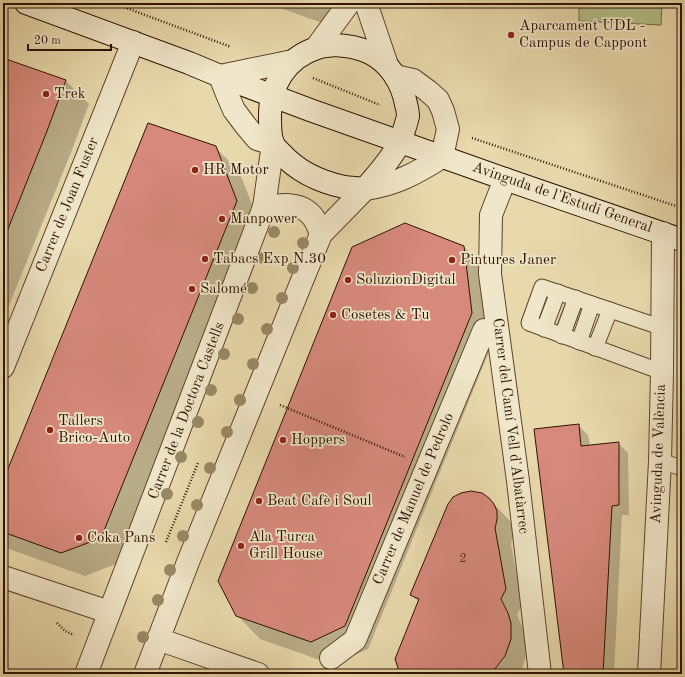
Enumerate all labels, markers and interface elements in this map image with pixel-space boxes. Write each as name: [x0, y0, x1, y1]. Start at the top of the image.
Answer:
place label: Aparcament UDL - Campus de Cappont: [519, 19, 648, 51]
scale bar: [28, 26, 111, 52]
marker: Aparcament UDL - Campus de Cappont: [506, 30, 516, 40]
text: 20 m: [34, 35, 61, 47]
place label: Trek: [54, 87, 86, 102]
marker: Trek: [41, 89, 51, 99]
street label: Carrer de Joan Fuster: [34, 135, 102, 275]
street label: Avinguda de l'Estudi General: [470, 160, 654, 236]
place label: HR Motor: [203, 163, 269, 178]
marker: HR Motor: [190, 165, 200, 175]
place label: Manpower: [230, 212, 297, 227]
marker: Manpower: [217, 214, 227, 224]
place label: Tabacs Exp N.30: [213, 252, 326, 267]
place label: Pintures Janer: [460, 253, 556, 268]
marker: Tabacs Exp N.30: [200, 254, 210, 264]
marker: Pintures Janer: [447, 255, 457, 265]
place label: SoluzionDigital: [356, 273, 456, 288]
marker: SoluzionDigital: [343, 275, 353, 285]
place label: Salomé: [200, 282, 247, 297]
marker: Salomé: [187, 284, 197, 294]
place label: Cosetes & Tu: [341, 308, 429, 323]
marker: Cosetes & Tu: [328, 310, 338, 320]
street label: Carrer del Camí Vell d'Albatàrrec: [489, 317, 531, 535]
street label: Carrer de la Doctora Castells: [146, 320, 228, 502]
street label: Avinguda de València: [649, 383, 669, 524]
street label: Carrer de Manuel de Pedrolo: [371, 411, 457, 587]
place label: Tallers Brico-Auto: [58, 414, 130, 446]
marker: Tallers Brico-Auto: [45, 425, 55, 435]
place label: Hoppers: [291, 433, 345, 448]
marker: Hoppers: [278, 435, 288, 445]
place label: Beat Cafè i Soul: [267, 494, 372, 509]
marker: Beat Cafè i Soul: [254, 496, 264, 506]
place label: Ala Turca Grill House: [249, 530, 323, 562]
place label: Coka Pans: [87, 531, 155, 546]
marker: Coka Pans: [74, 533, 84, 543]
marker: Ala Turca Grill House: [236, 541, 246, 551]
house number: 2: [459, 552, 467, 565]

